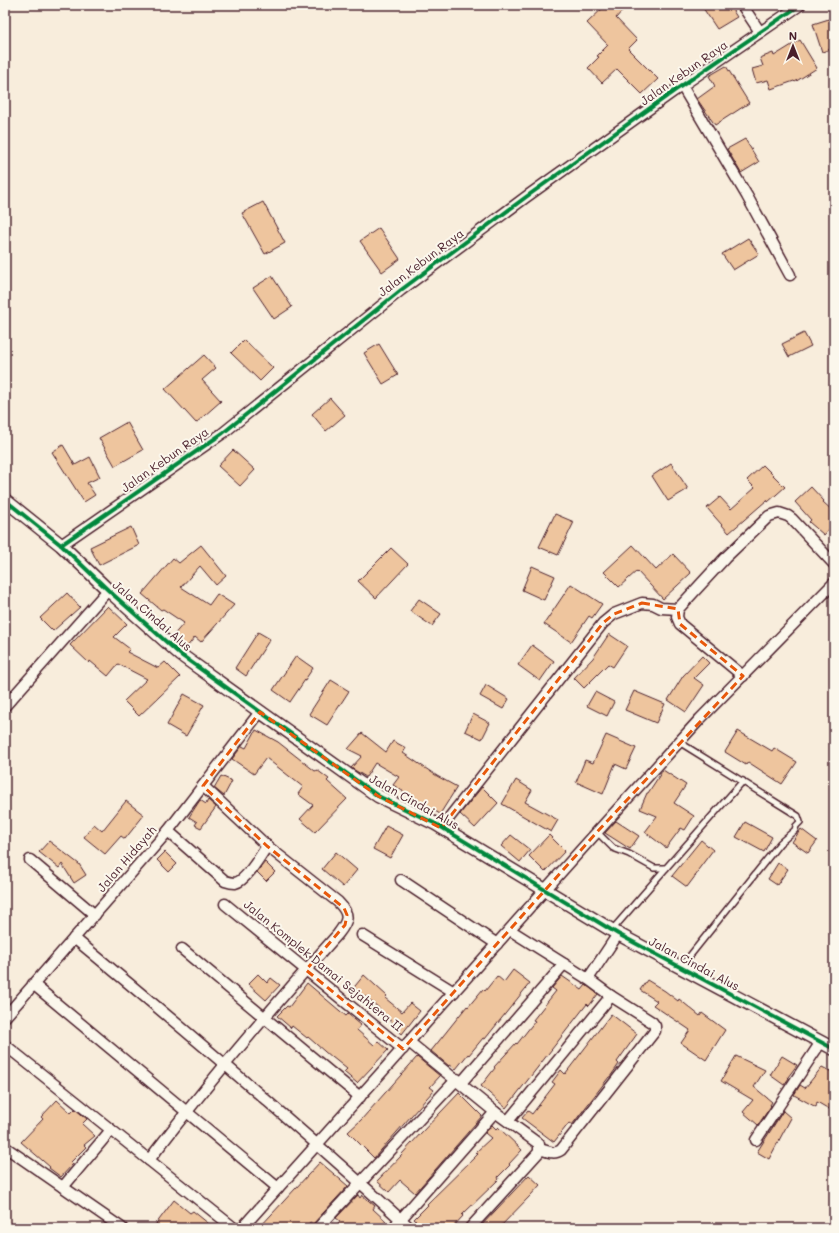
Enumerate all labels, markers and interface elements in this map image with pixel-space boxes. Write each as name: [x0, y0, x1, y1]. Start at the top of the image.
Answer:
north arrow: [773, 26, 813, 66]
text: N: [789, 28, 797, 43]
street label: Jalan Kebun Raya: [637, 36, 730, 108]
street label: Jalan Kebun Raya: [374, 225, 466, 300]
street label: Jalan Kebun Raya: [118, 423, 211, 495]
street label: Jalan Cindai Alus: [110, 576, 196, 654]
street label: Jalan Cindai Alus: [367, 770, 462, 832]
street label: Jalan Hidayah: [93, 822, 160, 895]
street label: Jalan Komplek Damai Sejahtera II: [241, 896, 407, 1034]
street label: Jalan Cindai Alus: [646, 933, 743, 994]

